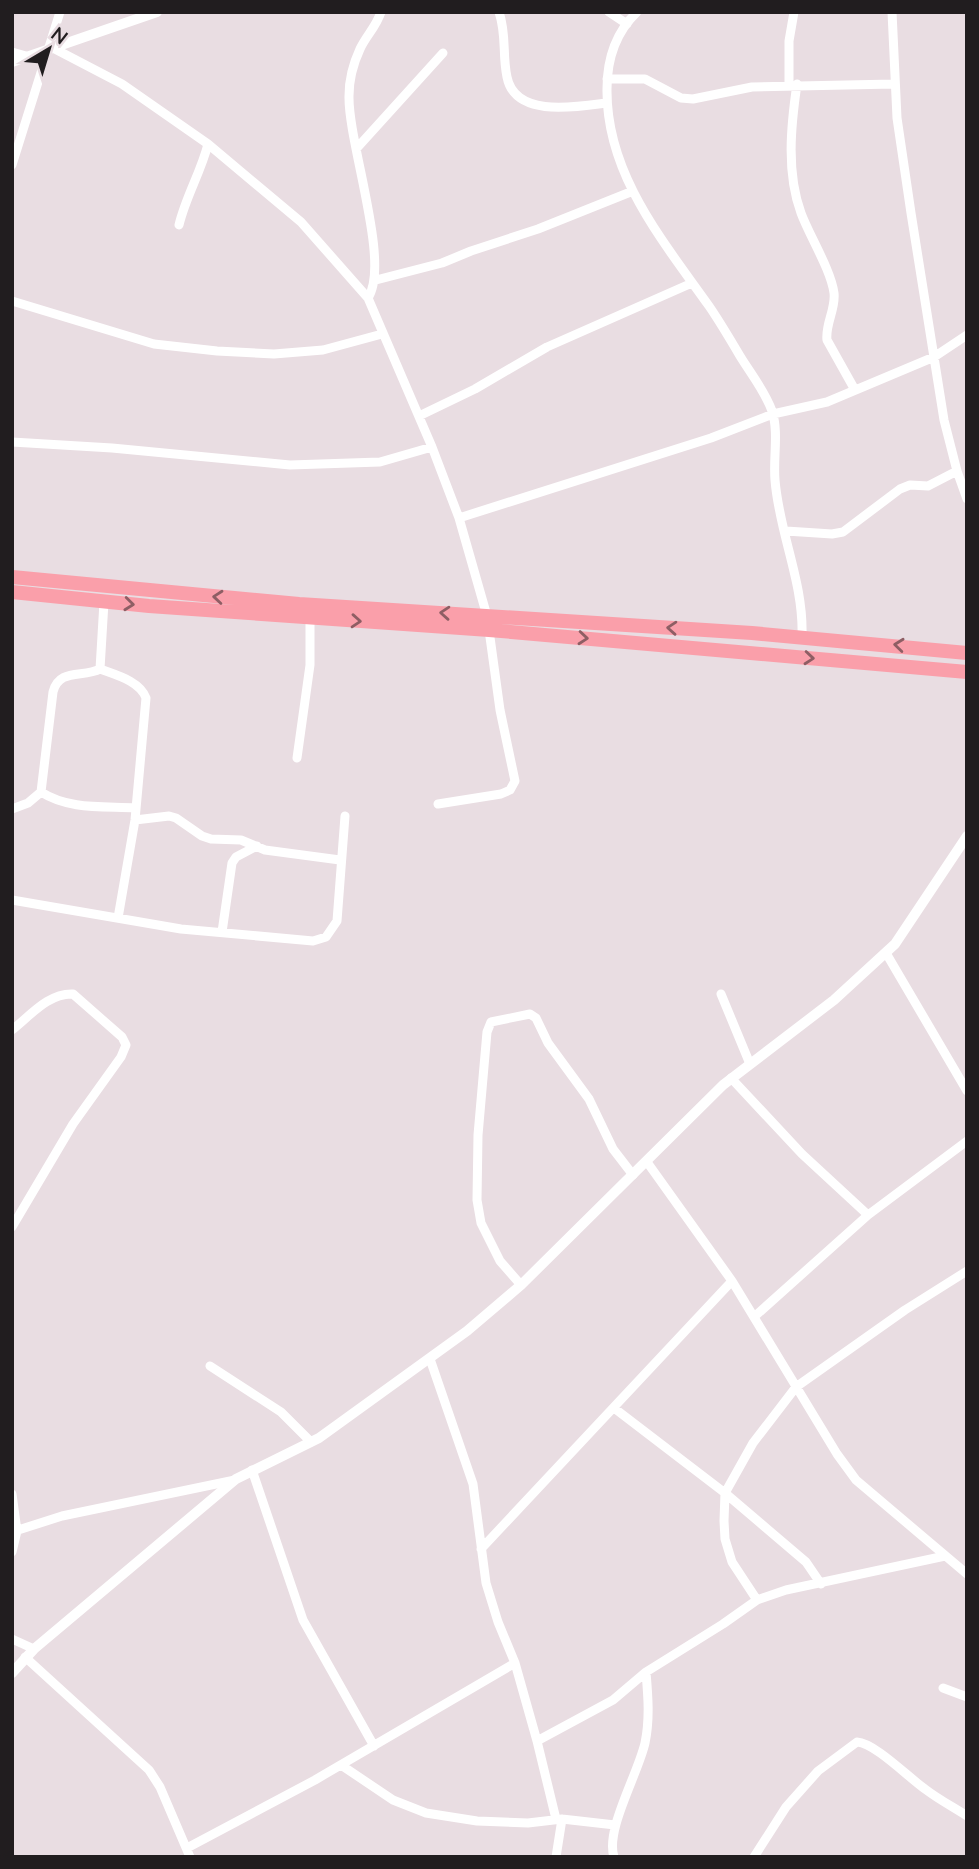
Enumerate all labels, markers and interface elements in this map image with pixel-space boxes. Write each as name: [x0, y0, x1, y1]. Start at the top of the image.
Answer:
north arrow: [14, 14, 84, 84]
text: N: [47, 22, 73, 49]
one-way arrow: [212, 590, 223, 605]
one-way arrow: [123, 597, 135, 612]
one-way arrow: [439, 606, 450, 621]
one-way arrow: [351, 613, 362, 628]
one-way arrow: [666, 621, 677, 636]
one-way arrow: [577, 630, 588, 645]
one-way arrow: [893, 638, 905, 653]
one-way arrow: [804, 650, 815, 665]

